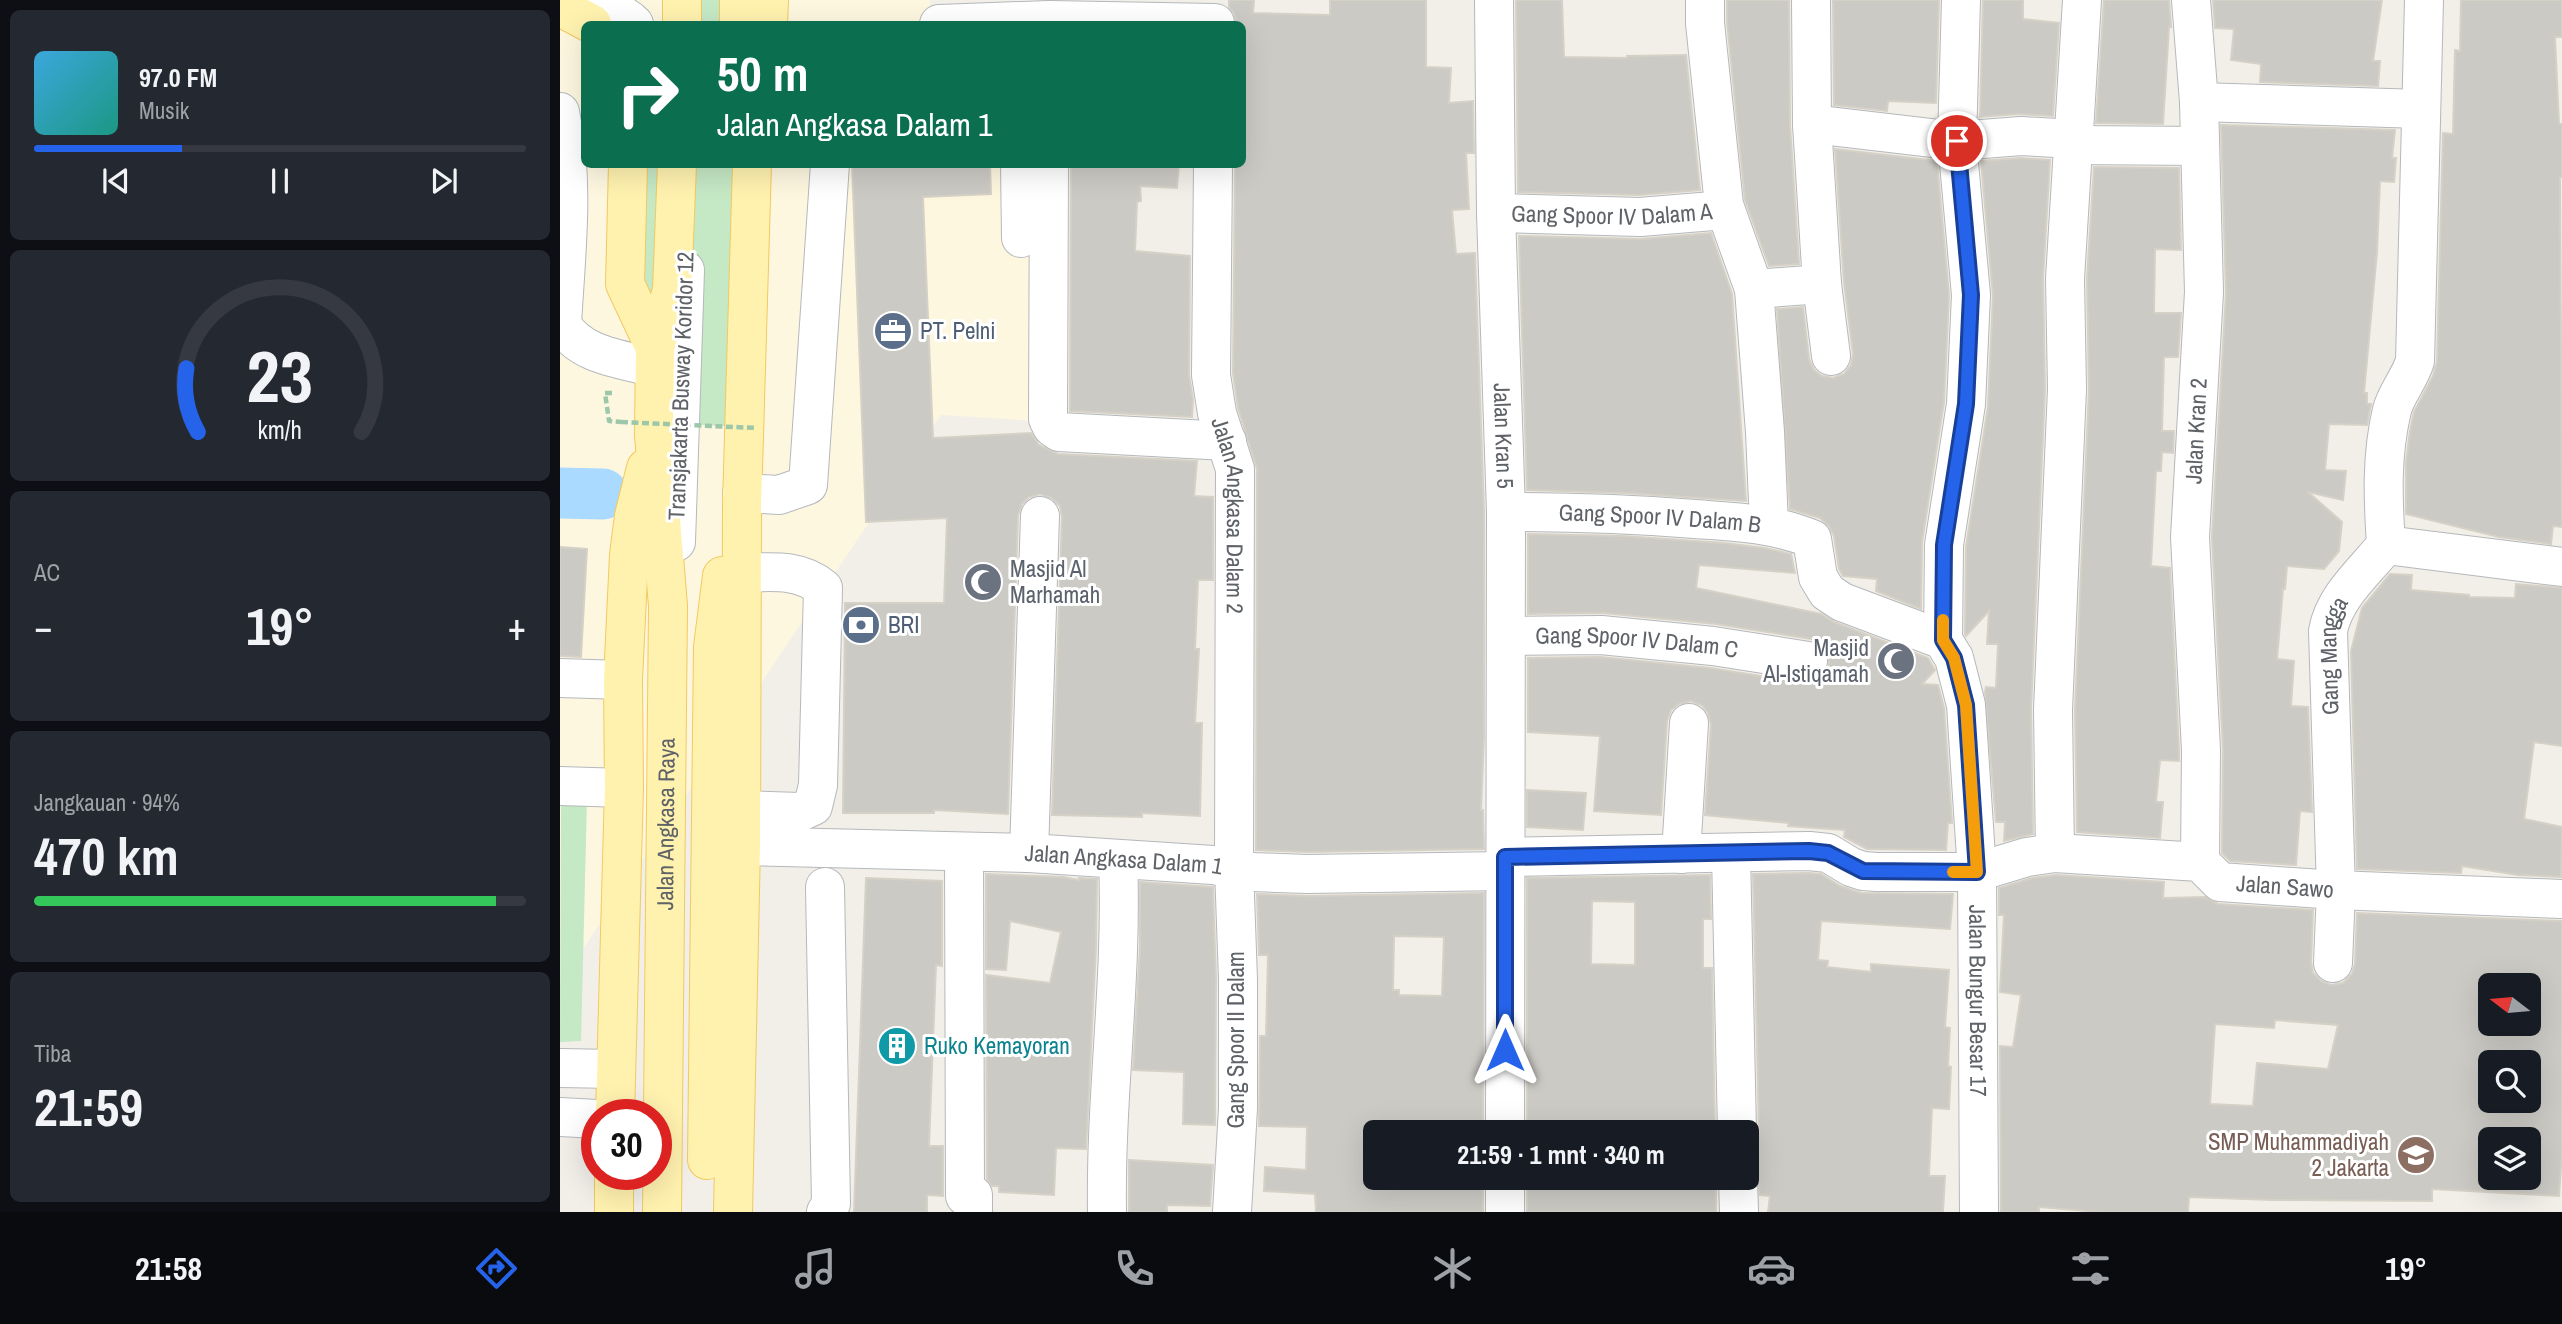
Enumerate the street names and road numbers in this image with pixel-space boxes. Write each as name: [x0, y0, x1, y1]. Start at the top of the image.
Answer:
street label: Gang Spoor IV Dalam A: [1511, 195, 1714, 232]
street label: Transjakarta Busway Koridor 12: [660, 251, 701, 521]
street label: Jalan Kran 2: [2177, 377, 2214, 485]
street label: Jalan Kran 5: [1487, 382, 1521, 489]
street label: Jalan Angkasa Dalam 2: [1204, 413, 1251, 614]
street label: Gang Spoor IV Dalam B: [1558, 496, 1763, 540]
street label: Gang Mangga: [2312, 590, 2355, 715]
street label: Gang Spoor IV Dalam C: [1535, 619, 1740, 665]
street label: Jalan Angkasa Raya: [649, 737, 682, 910]
street label: Jalan Angkasa Dalam 1: [1024, 837, 1226, 882]
street label: Jalan Sawo: [2235, 867, 2335, 905]
street label: Jalan Bungur Besar 17: [1962, 905, 1994, 1097]
street label: Gang Spoor II Dalam: [1220, 951, 1251, 1129]

